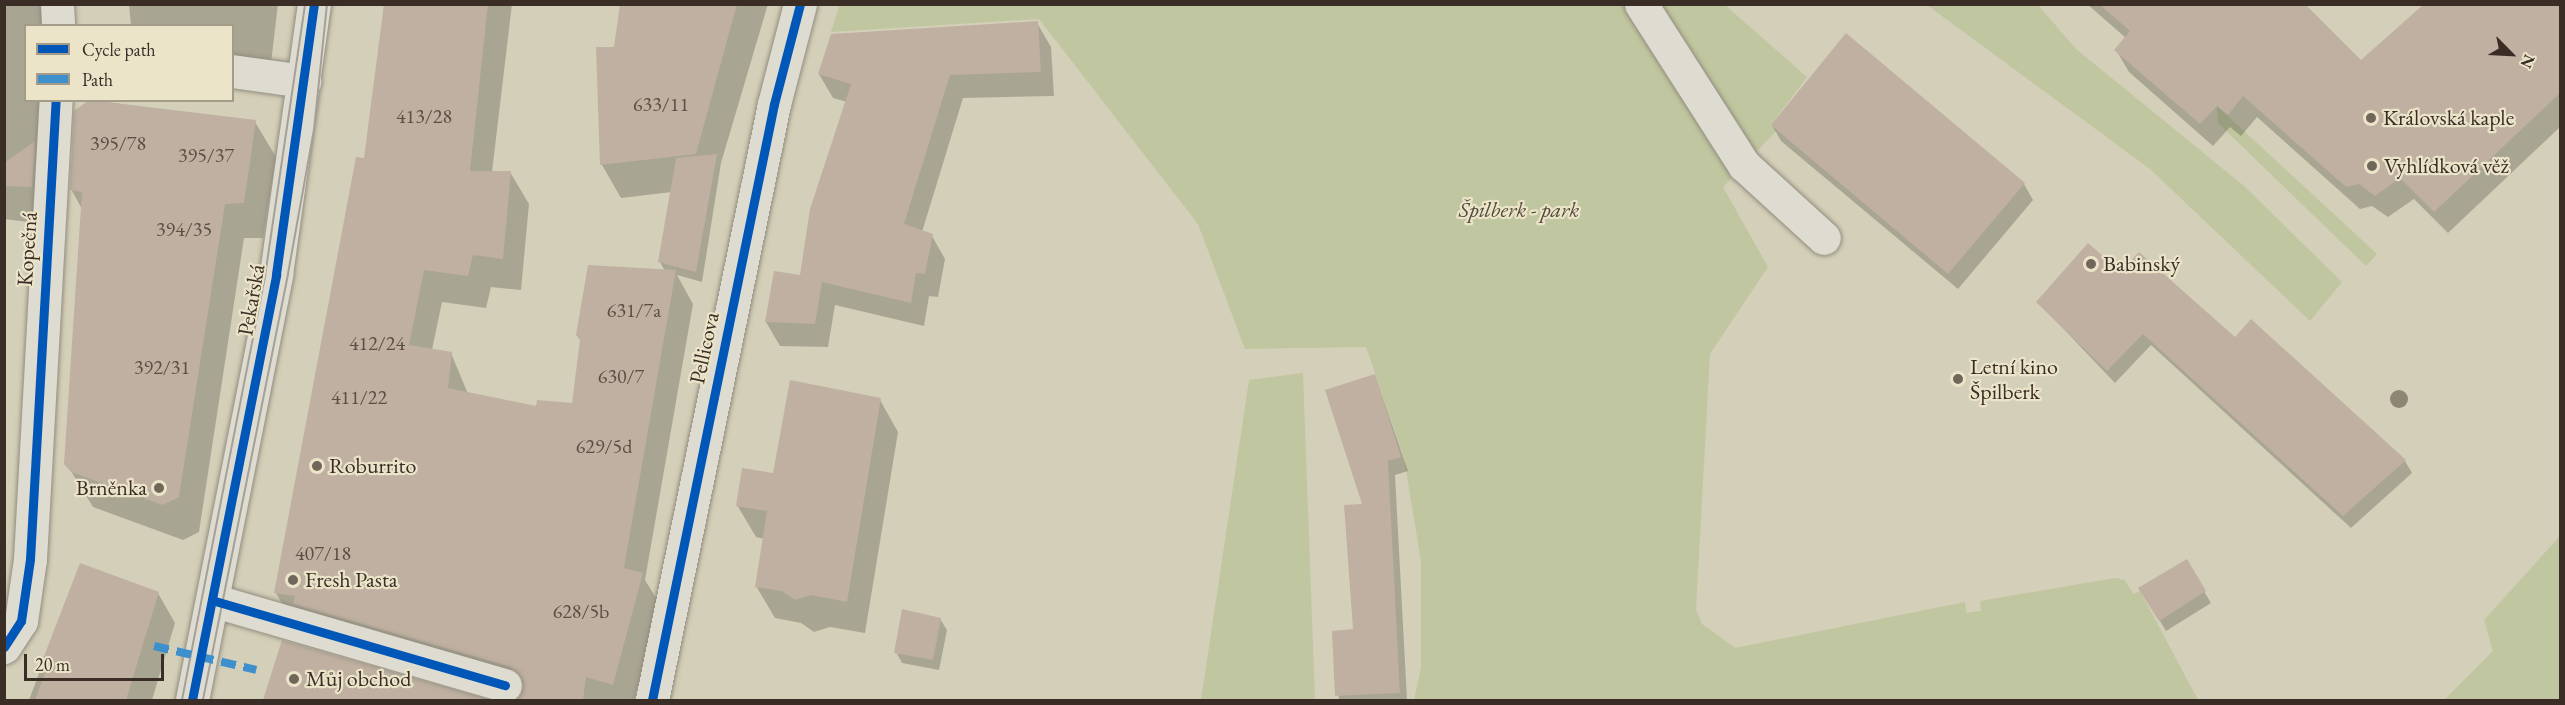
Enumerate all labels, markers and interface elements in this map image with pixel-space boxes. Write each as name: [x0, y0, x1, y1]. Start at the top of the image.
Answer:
legend: [24, 24, 234, 102]
north arrow: [2481, 24, 2541, 84]
text: Cycle path: [82, 38, 156, 61]
text: N: [2516, 51, 2540, 72]
text: Path: [82, 68, 113, 91]
house number: 633/11: [633, 92, 689, 116]
house number: 413/28: [396, 104, 452, 128]
place label: Královská kaple: [2383, 105, 2514, 131]
marker: Královská kaple: [2364, 111, 2378, 125]
house number: 395/78: [90, 131, 146, 155]
house number: 395/37: [178, 143, 234, 167]
place label: Vyhlídková věž: [2384, 153, 2509, 179]
marker: Vyhlídková věž: [2365, 159, 2379, 173]
park label: Špilberk - park: [1459, 197, 1579, 223]
street label: Kopečná: [11, 211, 43, 287]
house number: 394/35: [156, 217, 212, 241]
place label: Babinský: [2103, 251, 2180, 277]
marker: Babinský: [2084, 257, 2098, 271]
street label: Pekařská: [232, 262, 270, 338]
house number: 631/7a: [607, 298, 661, 322]
street label: Pellicova: [684, 310, 724, 386]
house number: 412/24: [349, 331, 405, 355]
place label: Letní kino Špilberk: [1970, 353, 2058, 404]
house number: 392/31: [134, 355, 190, 379]
house number: 630/7: [598, 364, 644, 388]
marker: Letní kino Špilberk: [1951, 372, 1965, 386]
house number: 411/22: [331, 385, 387, 409]
house number: 629/5d: [576, 434, 632, 458]
place label: Roburrito: [329, 453, 416, 479]
marker: Roburrito: [310, 459, 324, 473]
place label: Brněnka: [76, 475, 147, 501]
marker: Brněnka: [152, 481, 166, 495]
house number: 407/18: [295, 541, 351, 565]
place label: Fresh Pasta: [305, 567, 398, 593]
marker: Fresh Pasta: [286, 573, 300, 587]
house number: 628/5b: [553, 599, 609, 623]
scale bar: [27, 642, 166, 680]
text: 20 m: [35, 653, 70, 676]
place label: Můj obchod: [306, 666, 411, 692]
marker: Můj obchod: [287, 672, 301, 686]

